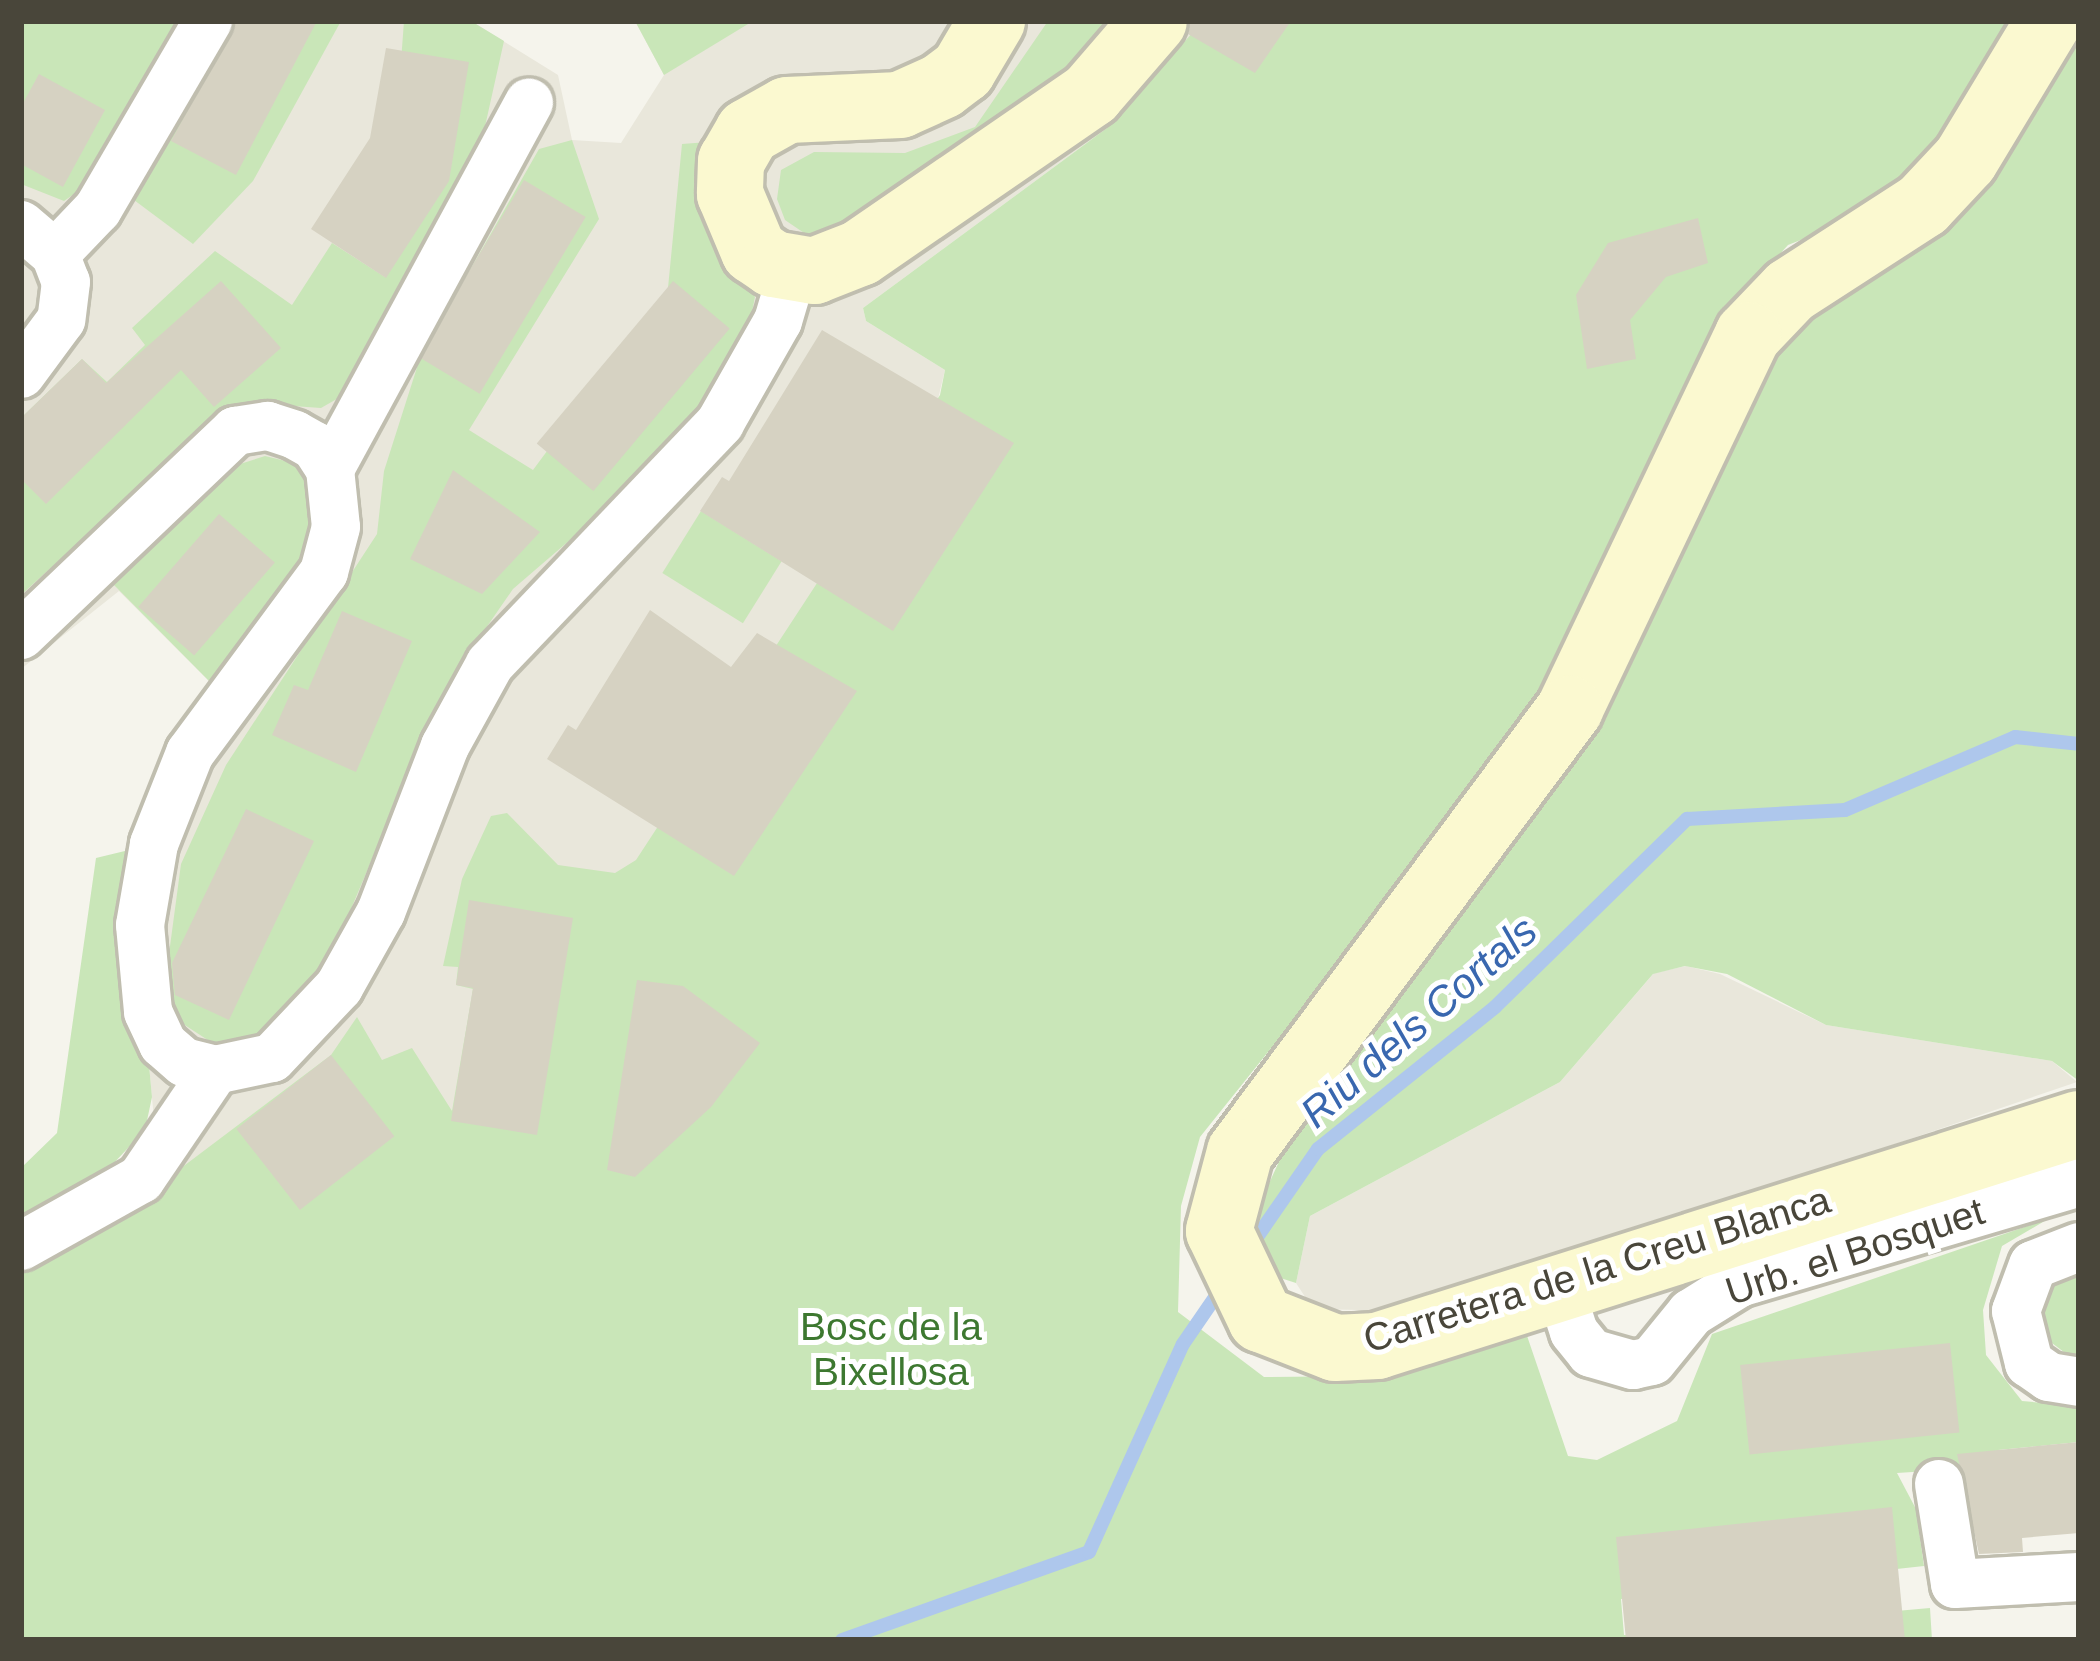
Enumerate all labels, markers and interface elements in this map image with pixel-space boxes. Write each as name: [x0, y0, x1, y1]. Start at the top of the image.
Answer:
water label: Riu dels Cortals: [1291, 906, 1547, 1138]
street label: Carretera de la Creu Blanca: [1358, 1177, 1836, 1363]
street label: Urb. el Bosquet: [1720, 1188, 1990, 1316]
park label: Bosc de la Bixellosa: [800, 1305, 982, 1396]

